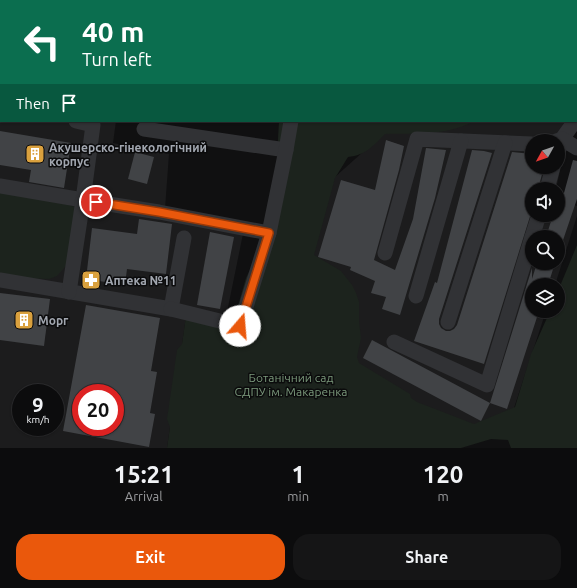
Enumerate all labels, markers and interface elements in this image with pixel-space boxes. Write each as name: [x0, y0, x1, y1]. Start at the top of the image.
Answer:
icon: left: [16, 16, 68, 68]
text: 40 m: [82, 16, 144, 47]
text: Turn left: [82, 49, 152, 69]
icon: arrive: [58, 92, 80, 114]
text: Then: [16, 95, 50, 112]
north arrow: [525, 134, 565, 174]
map controls: [525, 134, 565, 318]
place label: Акушерско-гінекологічний корпус: [49, 141, 207, 168]
building icon: Акушерско-гінекологічний корпус: [24, 143, 46, 165]
button: sound: [525, 182, 565, 222]
pin: [79, 185, 113, 219]
icon: arrive: [85, 191, 107, 213]
button: search: [525, 230, 565, 270]
pharmacy icon: Аптека №11: [80, 269, 102, 291]
place label: Аптека №11: [105, 274, 176, 287]
button: layers: [525, 278, 565, 318]
position arrow: [219, 305, 261, 347]
building icon: Морг: [13, 309, 35, 331]
place label: Морг: [38, 314, 69, 327]
park label: Ботанічний сад СДПУ ім. Макаренка: [235, 371, 347, 398]
speed limit sign: 20: [72, 384, 124, 436]
text: 9: [32, 393, 44, 416]
text: km/h: [26, 414, 50, 425]
text: 15:21: [114, 461, 174, 488]
text: 1: [291, 461, 305, 488]
text: 120: [423, 461, 463, 488]
text: Arrival: [125, 489, 163, 503]
text: min: [287, 489, 309, 503]
text: m: [437, 489, 449, 503]
button: Exit: [16, 534, 285, 580]
button: Share: [293, 534, 561, 580]

